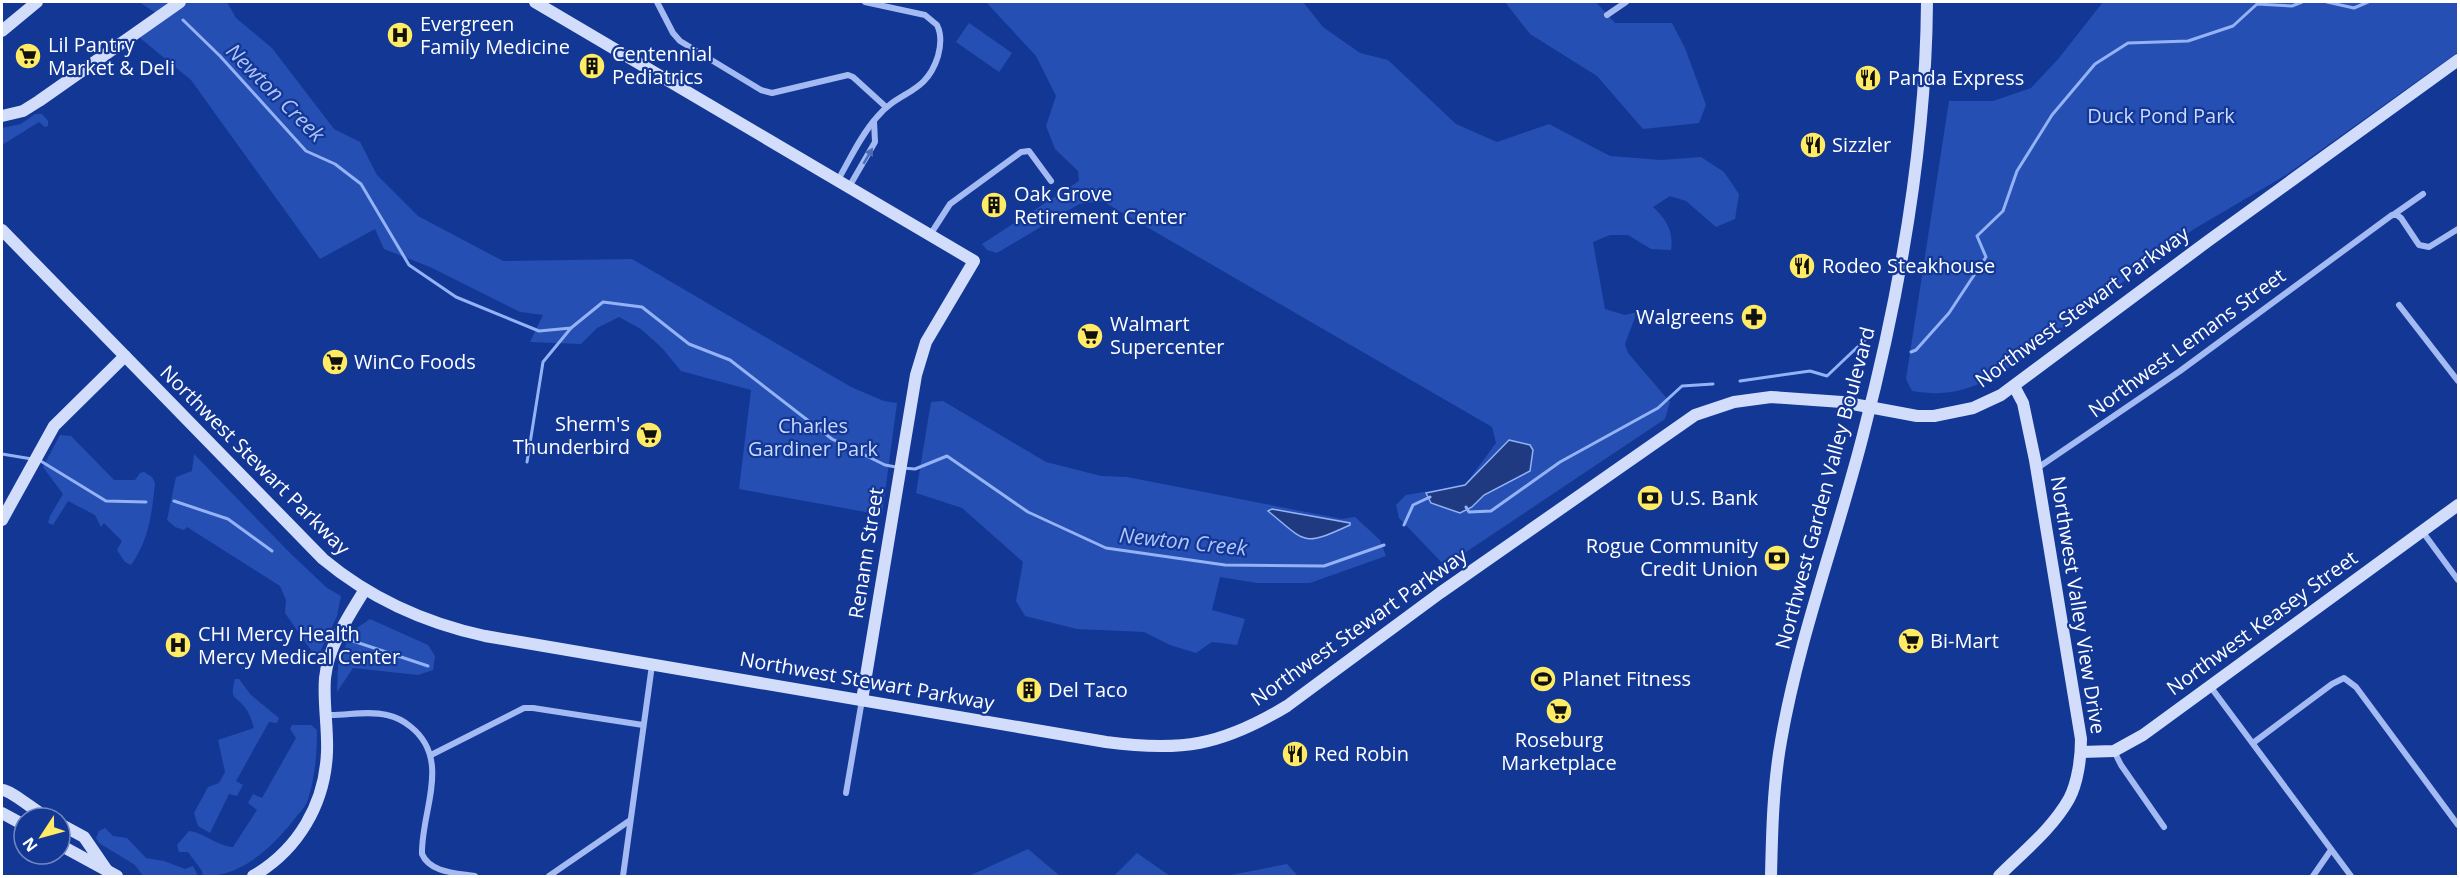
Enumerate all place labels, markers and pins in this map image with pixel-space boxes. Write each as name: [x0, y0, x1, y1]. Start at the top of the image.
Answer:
place label: Evergreen Family Medicine: [420, 10, 570, 60]
hospital icon: Evergreen Family Medicine: [385, 20, 415, 50]
place label: Lil Pantry Market & Deli: [48, 31, 175, 81]
place label: Centennial Pediatrics: [612, 40, 712, 90]
supermarket icon: Lil Pantry Market & Deli: [13, 41, 43, 71]
building icon: Centennial Pediatrics: [577, 51, 607, 81]
restaurant icon: Panda Express: [1853, 63, 1883, 93]
place label: Panda Express: [1888, 64, 2024, 91]
restaurant icon: Sizzler: [1798, 130, 1828, 160]
place label: Sizzler: [1832, 131, 1891, 158]
place label: Oak Grove Retirement Center: [1014, 180, 1186, 230]
building icon: Oak Grove Retirement Center: [979, 190, 1009, 220]
restaurant icon: Rodeo Steakhouse: [1787, 251, 1817, 281]
place label: Rodeo Steakhouse: [1822, 252, 1995, 279]
pharmacy icon: Walgreens: [1739, 302, 1769, 332]
place label: Walgreens: [1636, 303, 1734, 330]
place label: Walmart Supercenter: [1110, 310, 1224, 360]
supermarket icon: Walmart Supercenter: [1075, 321, 1105, 351]
supermarket icon: WinCo Foods: [320, 347, 350, 377]
place label: WinCo Foods: [354, 348, 476, 375]
place label: Sherm's Thunderbird: [513, 410, 630, 460]
supermarket icon: Sherm's Thunderbird: [634, 420, 664, 450]
bank icon: U.S. Bank: [1635, 483, 1665, 513]
place label: U.S. Bank: [1670, 484, 1759, 511]
place label: Rogue Community Credit Union: [1586, 532, 1759, 582]
bank icon: Rogue Community Credit Union: [1762, 543, 1792, 573]
place label: CHI Mercy Health Mercy Medical Center: [198, 620, 400, 670]
supermarket icon: Bi-Mart: [1896, 626, 1926, 656]
place label: Bi-Mart: [1930, 627, 1999, 654]
hospital icon: CHI Mercy Health Mercy Medical Center: [163, 630, 193, 660]
sports icon: Planet Fitness: [1528, 664, 1558, 694]
place label: Planet Fitness: [1562, 665, 1691, 692]
building icon: Del Taco: [1014, 675, 1044, 705]
place label: Del Taco: [1048, 676, 1128, 703]
supermarket icon: Roseburg Marketplace: [1544, 696, 1574, 726]
place label: Roseburg Marketplace: [1501, 726, 1617, 776]
restaurant icon: Red Robin: [1280, 739, 1310, 769]
place label: Red Robin: [1314, 740, 1409, 767]

